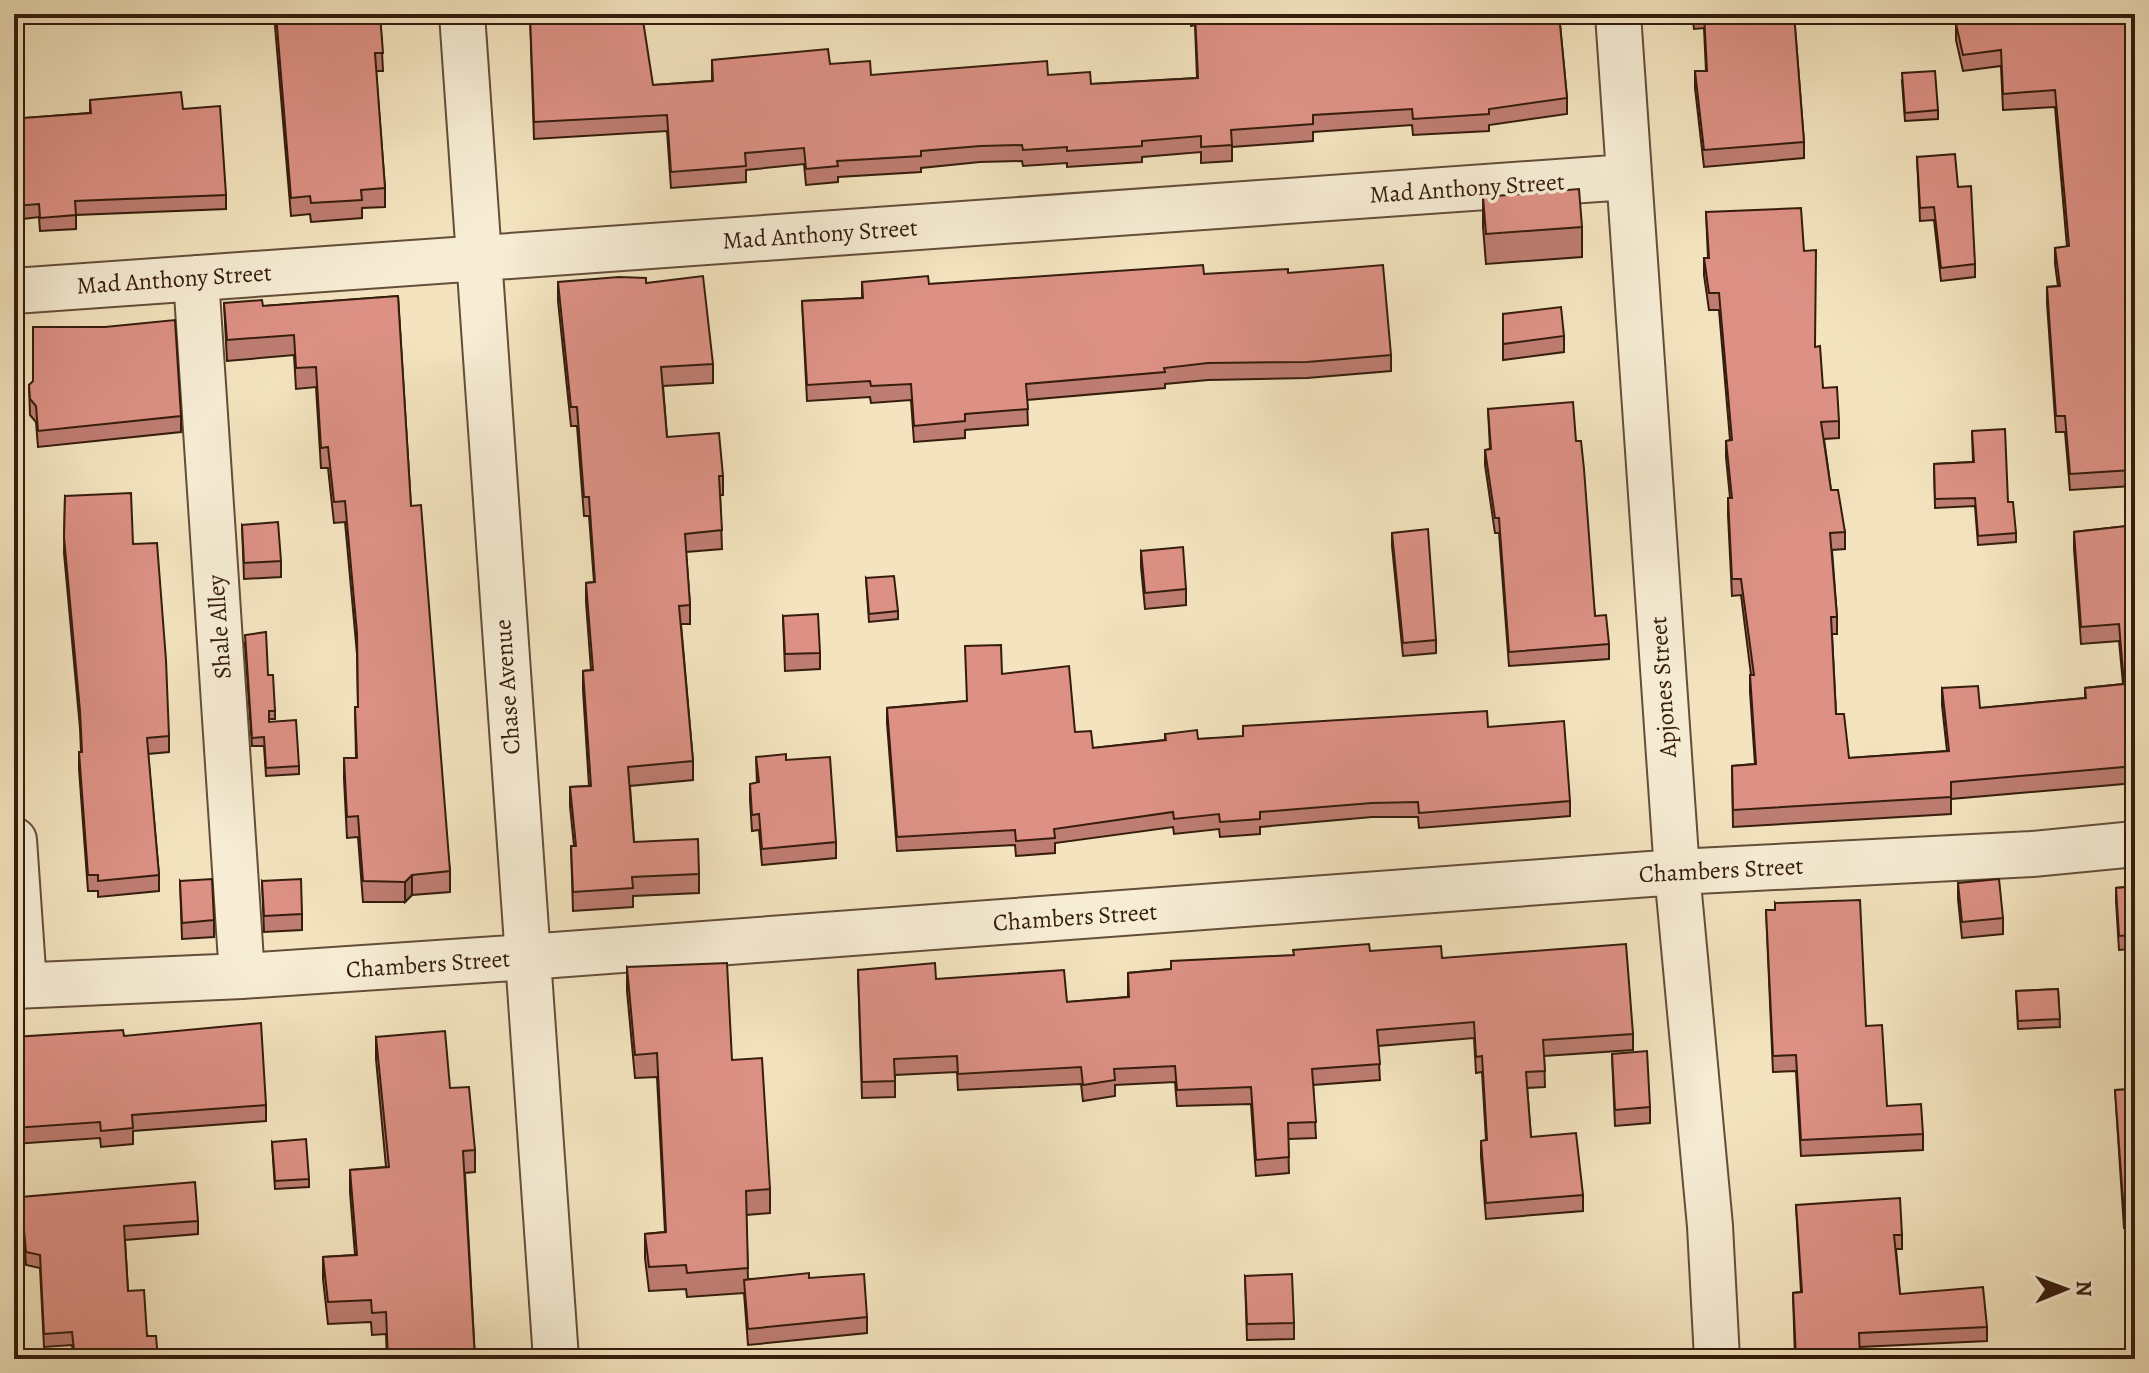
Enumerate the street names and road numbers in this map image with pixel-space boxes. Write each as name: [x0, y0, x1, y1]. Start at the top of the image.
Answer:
street label: Mad Anthony Street: [1368, 165, 1566, 211]
street label: Mad Anthony Street: [721, 211, 919, 257]
street label: Mad Anthony Street: [75, 256, 273, 302]
street label: Shale Alley: [199, 573, 239, 680]
street label: Apjones Street: [1642, 615, 1684, 760]
street label: Chase Avenue: [486, 618, 528, 756]
street label: Chambers Street: [1638, 850, 1804, 890]
street label: Chambers Street: [992, 895, 1158, 939]
street label: Chambers Street: [345, 942, 511, 986]

